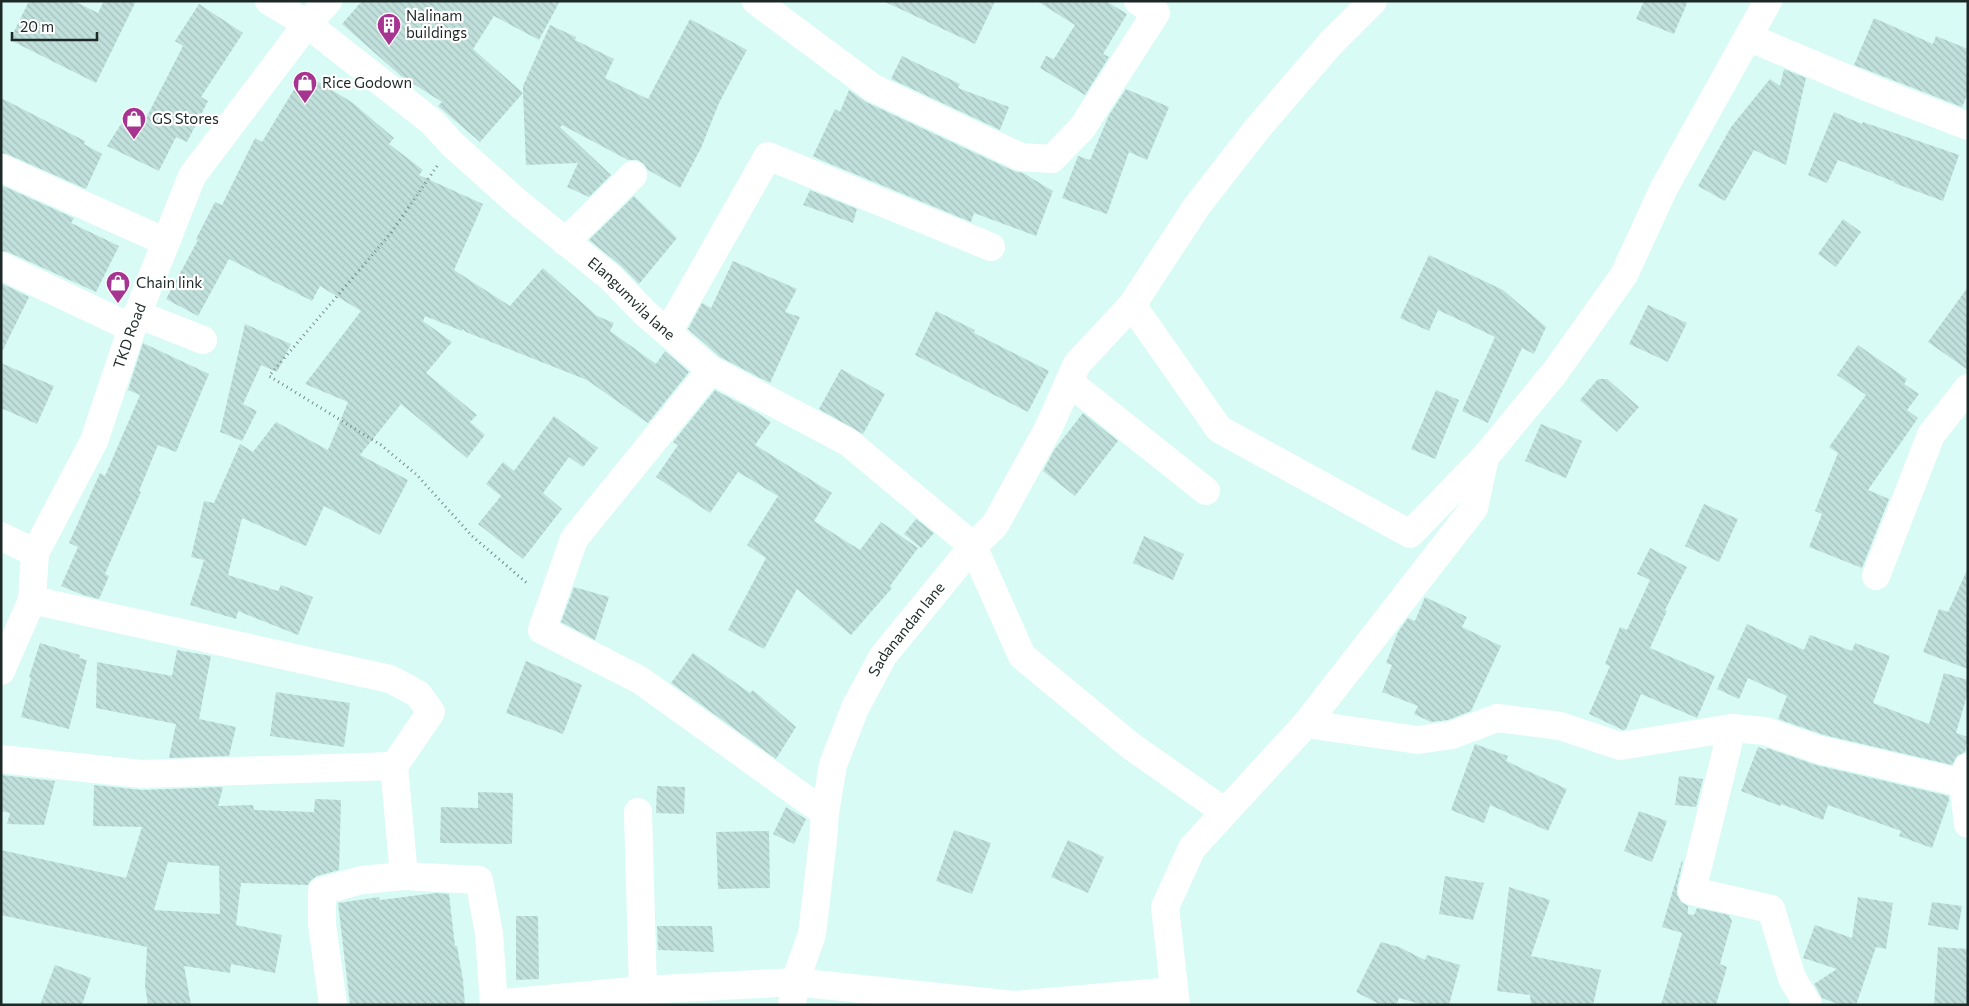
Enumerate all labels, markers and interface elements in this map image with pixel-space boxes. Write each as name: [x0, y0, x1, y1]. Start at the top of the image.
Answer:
place label: Nalinam buildings: [406, 6, 467, 41]
scale bar: [12, 10, 98, 42]
building icon: Nalinam buildings: [376, 12, 402, 46]
text: 20 m: [20, 17, 54, 35]
shop icon: Rice Godown: [292, 70, 318, 104]
place label: Rice Godown: [322, 73, 412, 91]
shop icon: GS Stores: [121, 106, 147, 140]
place label: GS Stores: [152, 109, 219, 127]
street label: Elangumvila lane: [585, 253, 679, 343]
shop icon: Chain link: [105, 270, 131, 304]
place label: Chain link: [136, 273, 202, 291]
street label: TKD Road: [109, 300, 149, 371]
street label: Sadanandan lane: [864, 578, 948, 679]

